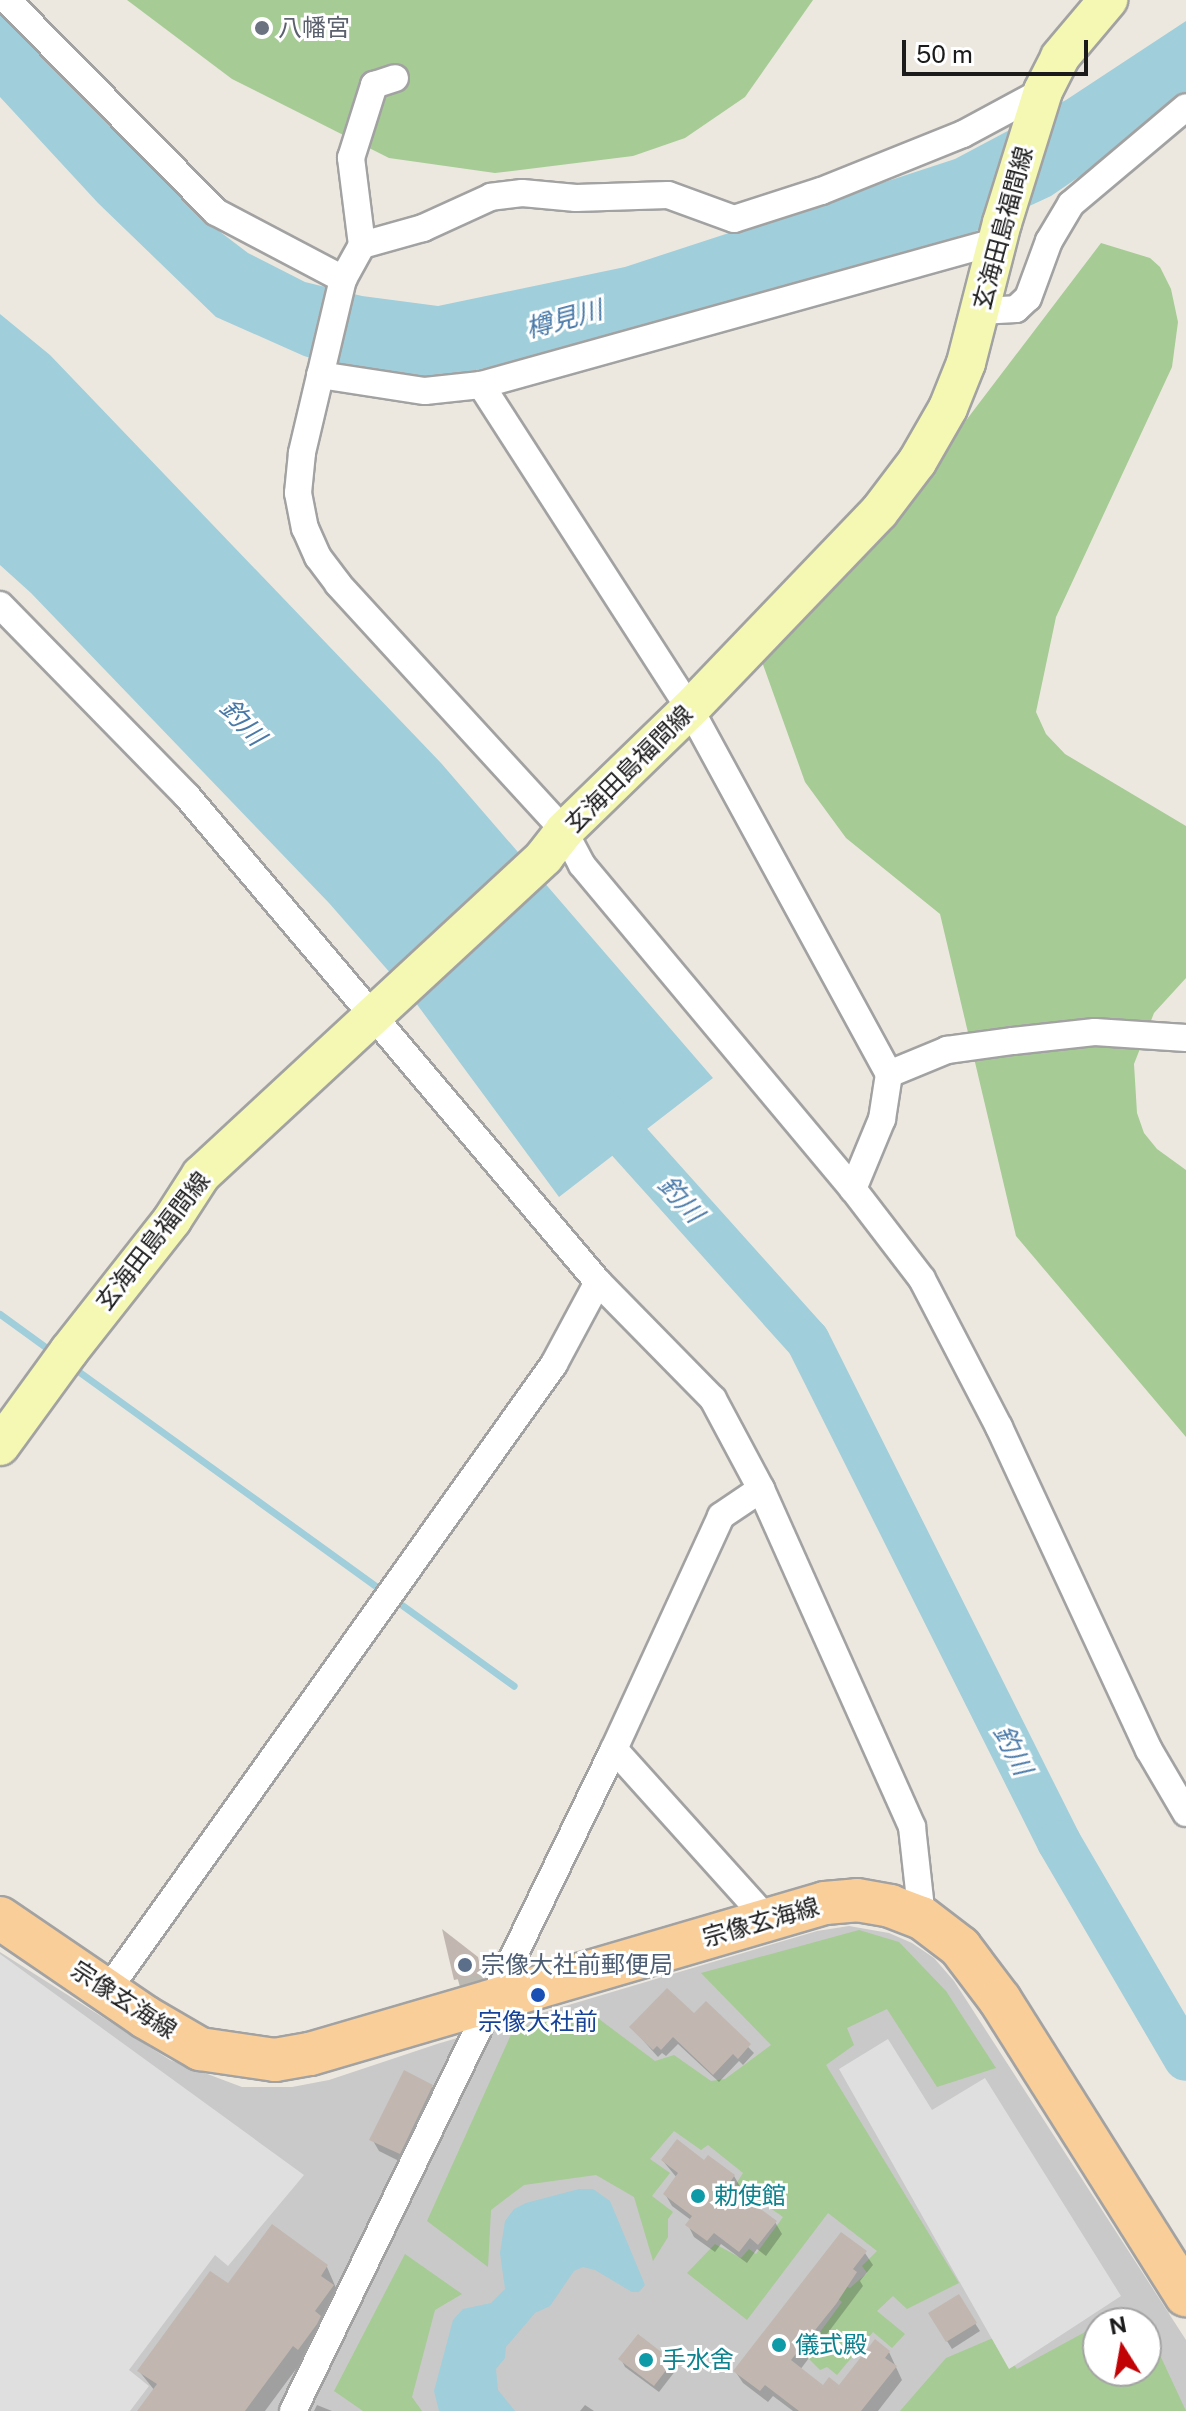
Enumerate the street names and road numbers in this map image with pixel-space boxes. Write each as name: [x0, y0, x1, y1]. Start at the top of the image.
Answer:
street label: 玄海田島福間線: [967, 143, 1039, 313]
street label: 玄海田島福間線: [559, 699, 699, 839]
street label: 玄海田島福間線: [90, 1166, 216, 1316]
street label: 宗像玄海線: [699, 1892, 823, 1952]
street label: 宗像玄海線: [66, 1955, 182, 2045]

